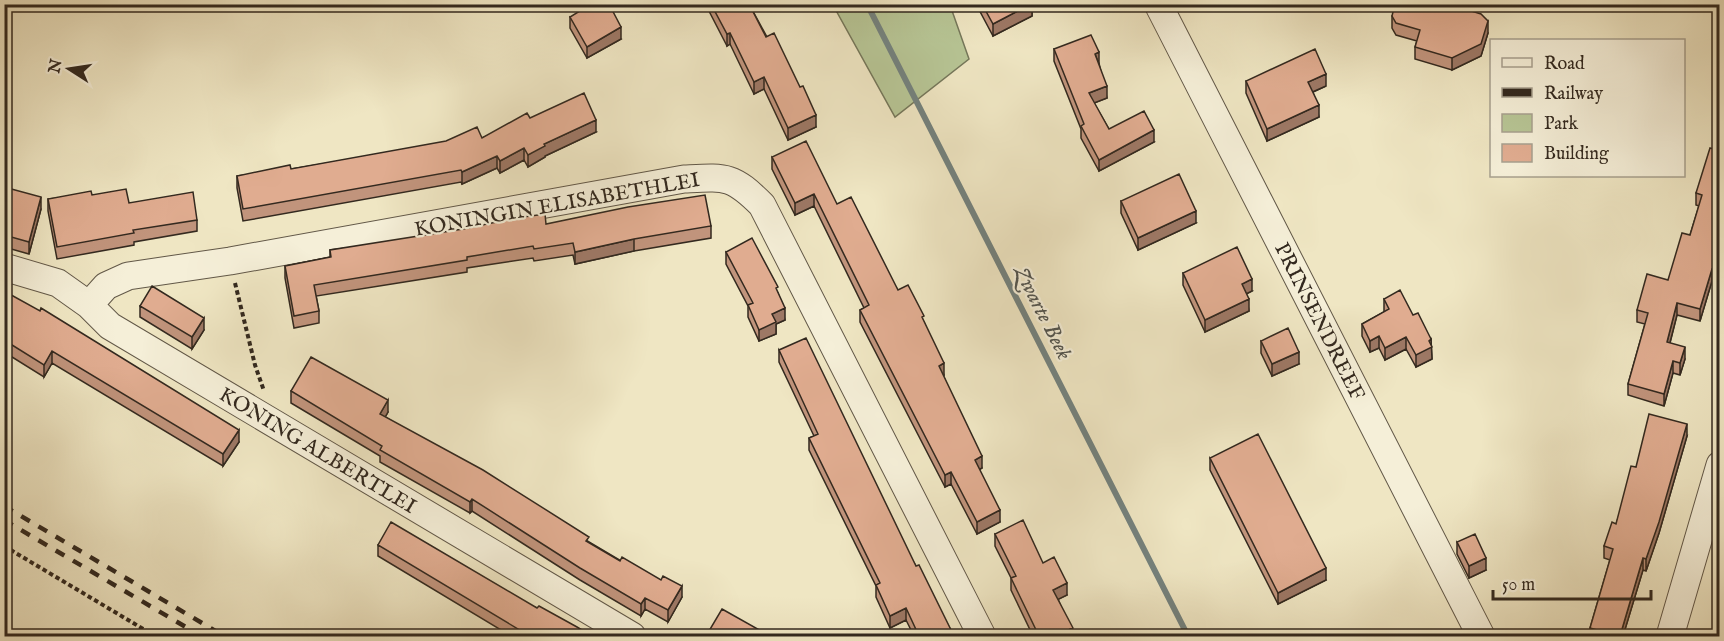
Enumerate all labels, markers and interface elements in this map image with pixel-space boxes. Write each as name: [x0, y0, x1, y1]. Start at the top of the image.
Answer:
north arrow: [39, 39, 99, 99]
legend: [1490, 39, 1685, 177]
text: Road: [1544, 53, 1585, 76]
text: N: [45, 57, 68, 76]
text: Railway: [1544, 83, 1603, 106]
text: Park: [1544, 113, 1579, 136]
text: Building: [1544, 143, 1609, 166]
street label: KONINGIN ELISABETHLEI: [412, 167, 702, 244]
street label: PRINSENDREEF: [1267, 238, 1370, 405]
water label: Zwarte Beek: [1006, 259, 1078, 365]
street label: KONING ALBERTLEI: [214, 382, 421, 521]
scale bar: [1493, 563, 1650, 601]
text: 50 m: [1502, 574, 1535, 597]

